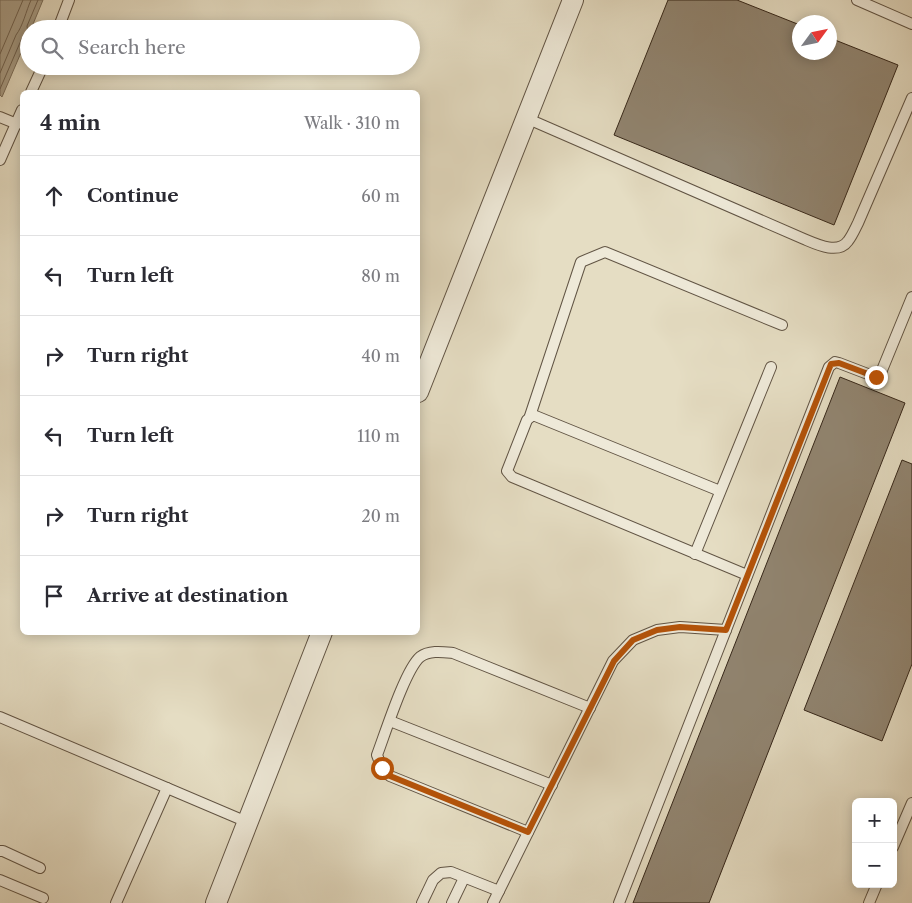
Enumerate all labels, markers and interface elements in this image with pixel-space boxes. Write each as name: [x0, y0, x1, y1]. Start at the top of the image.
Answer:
north arrow: [792, 15, 837, 60]
search box: [20, 20, 420, 75]
icon: search: [38, 34, 66, 62]
text: Search here: [78, 36, 186, 59]
text: 4 min: [40, 110, 101, 135]
text: Walk · 310 m: [304, 113, 400, 133]
icon: ahead: [40, 182, 68, 210]
text: Continue: [87, 184, 179, 207]
text: 60 m: [361, 186, 400, 206]
icon: left: [40, 262, 68, 290]
text: Turn left: [87, 264, 174, 287]
text: 80 m: [361, 266, 400, 286]
icon: right: [40, 342, 68, 370]
text: Turn right: [87, 344, 188, 367]
text: 40 m: [361, 346, 400, 366]
route end: [865, 366, 888, 389]
icon: left: [40, 422, 68, 450]
text: Turn left: [87, 424, 174, 447]
text: 110 m: [357, 426, 400, 446]
icon: right: [40, 502, 68, 530]
text: Turn right: [87, 504, 188, 527]
text: 20 m: [361, 506, 400, 526]
icon: arrive: [40, 582, 68, 610]
text: Arrive at destination: [87, 584, 288, 607]
route start: [371, 757, 394, 780]
map controls: [852, 798, 897, 888]
button: +: [852, 798, 897, 843]
button: −: [852, 843, 897, 888]

